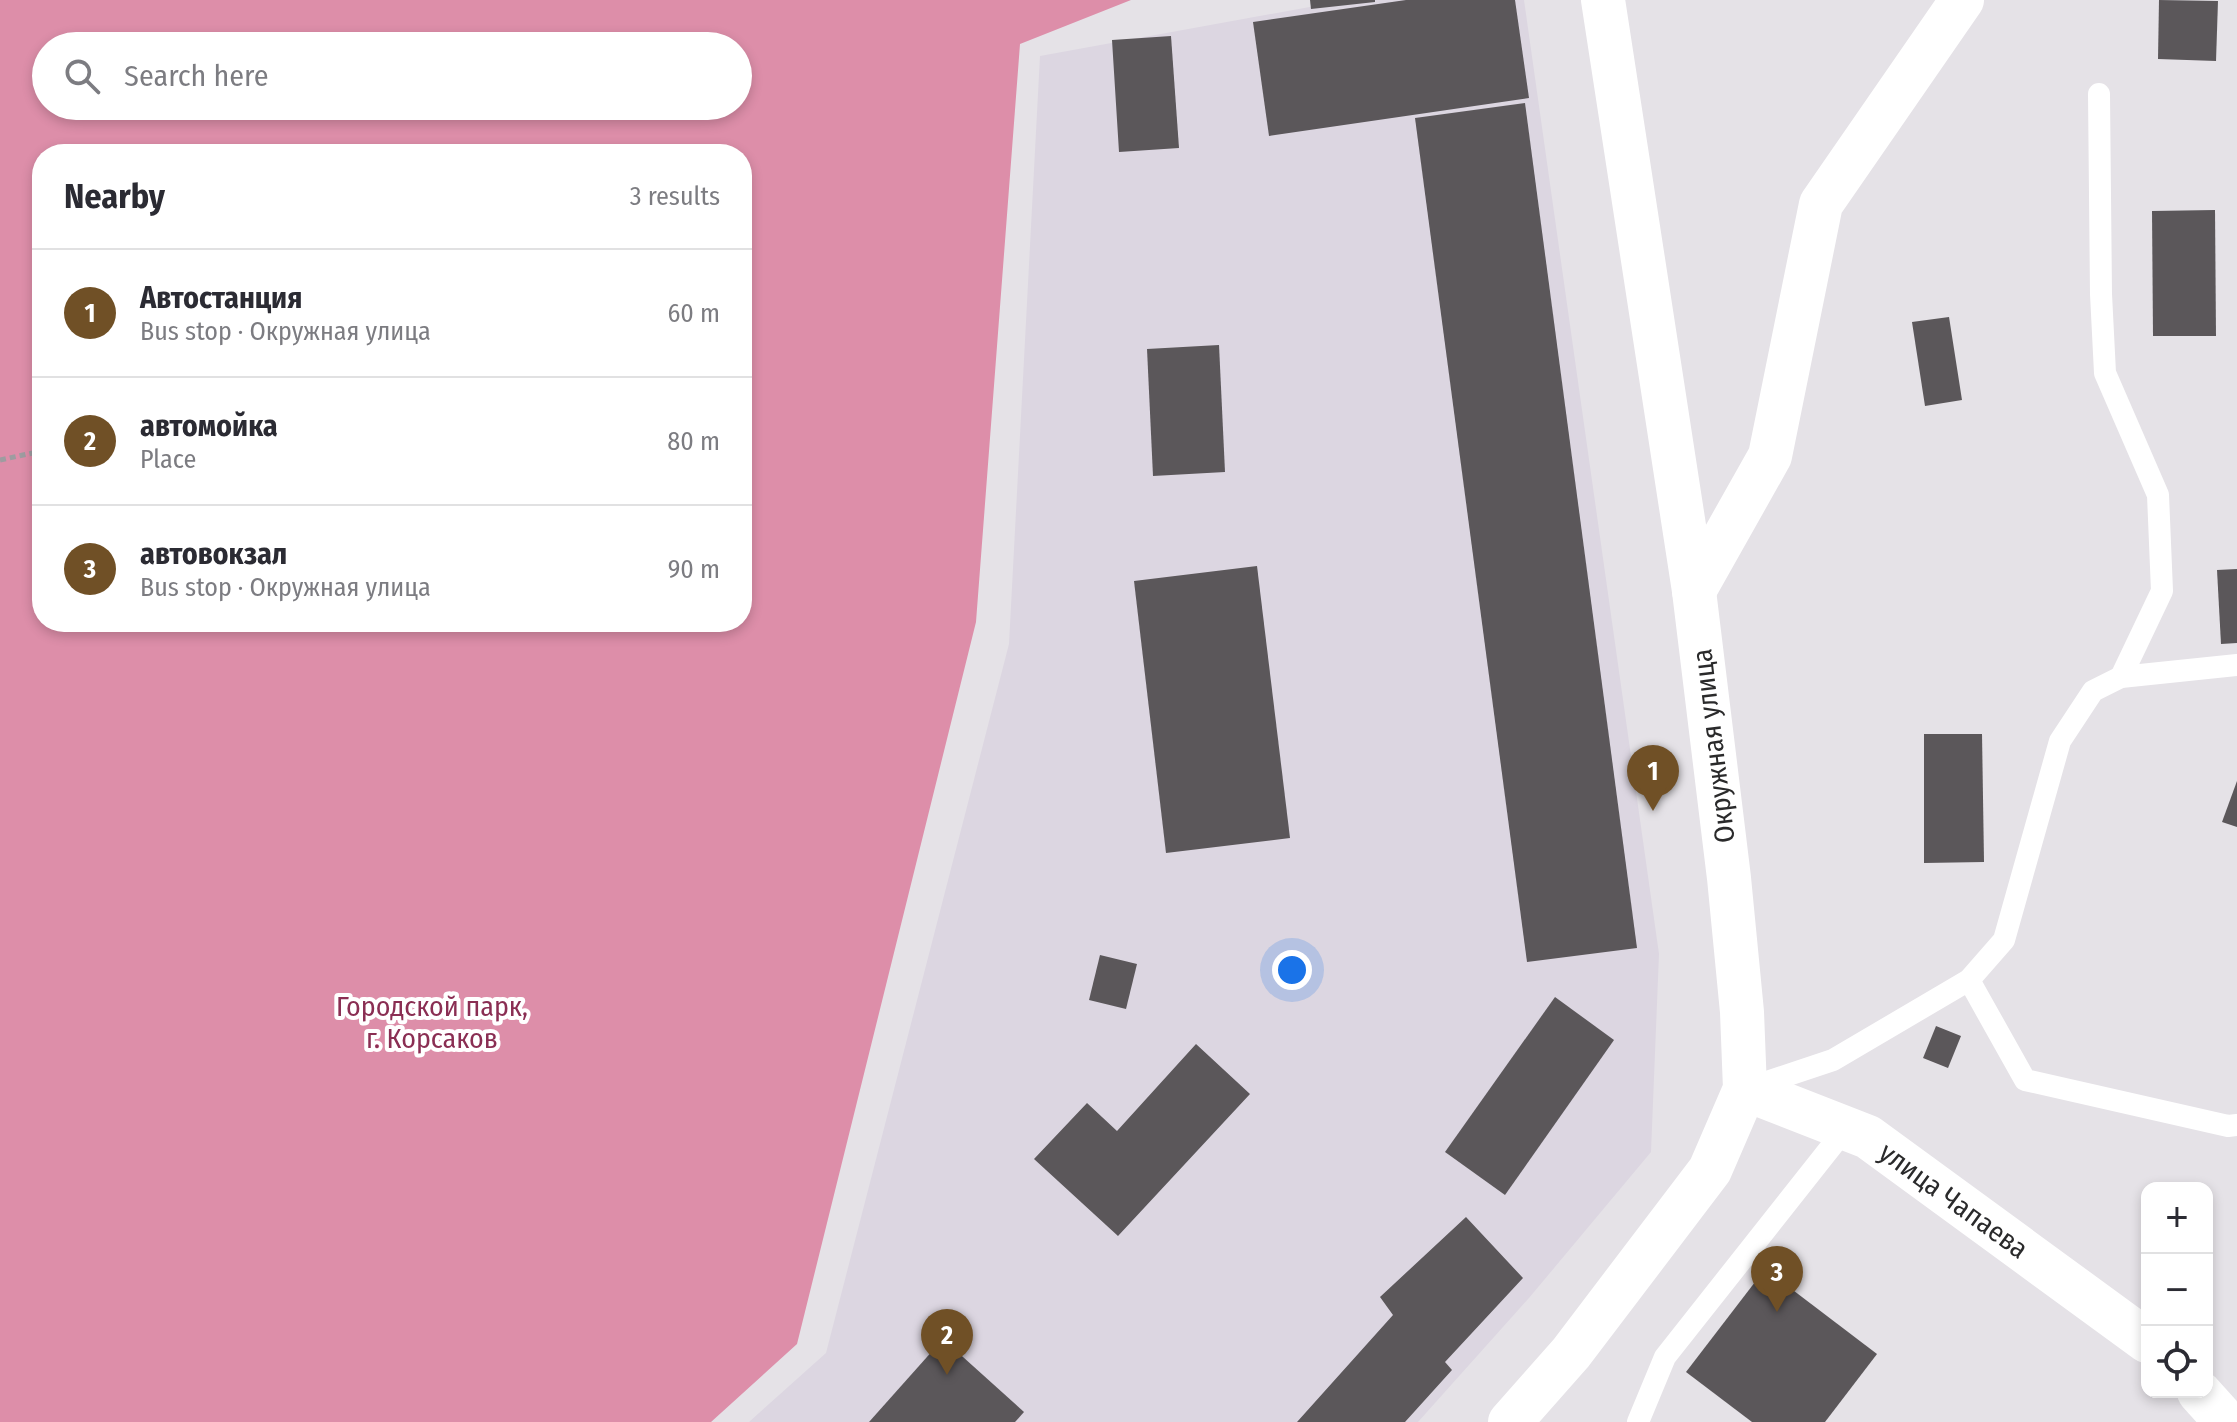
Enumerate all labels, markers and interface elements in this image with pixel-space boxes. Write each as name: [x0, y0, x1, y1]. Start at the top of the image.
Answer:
search box: [32, 32, 752, 120]
icon: search: [60, 54, 104, 98]
text: Search here: [124, 58, 269, 94]
text: Nearby: [64, 176, 165, 217]
text: 3 results: [630, 181, 720, 212]
text: Автостанция: [140, 280, 302, 316]
text: 1: [85, 298, 96, 329]
text: 60 m: [667, 298, 720, 329]
text: Bus stop · Окружная улица: [140, 316, 431, 347]
text: автомойка: [140, 408, 278, 444]
text: 2: [84, 426, 96, 457]
text: 80 m: [667, 426, 720, 457]
text: Place: [140, 444, 196, 475]
text: автовокзал: [140, 536, 287, 572]
text: 3: [84, 554, 96, 585]
text: 90 m: [668, 554, 720, 585]
text: Bus stop · Окружная улица: [140, 572, 431, 603]
street label: Окружная улица: [1685, 647, 1742, 845]
pin: 1: [1627, 745, 1679, 811]
your location: [1272, 950, 1312, 990]
park label: Городской парк, г. Корсаков: [336, 990, 528, 1055]
street label: улица Чапаева: [1873, 1135, 2034, 1265]
map controls: [2141, 1182, 2213, 1398]
button: +: [2141, 1182, 2213, 1254]
pin: 3: [1751, 1246, 1803, 1312]
button: −: [2141, 1254, 2213, 1326]
pin: 2: [921, 1309, 973, 1375]
button: locate: [2141, 1326, 2213, 1398]

